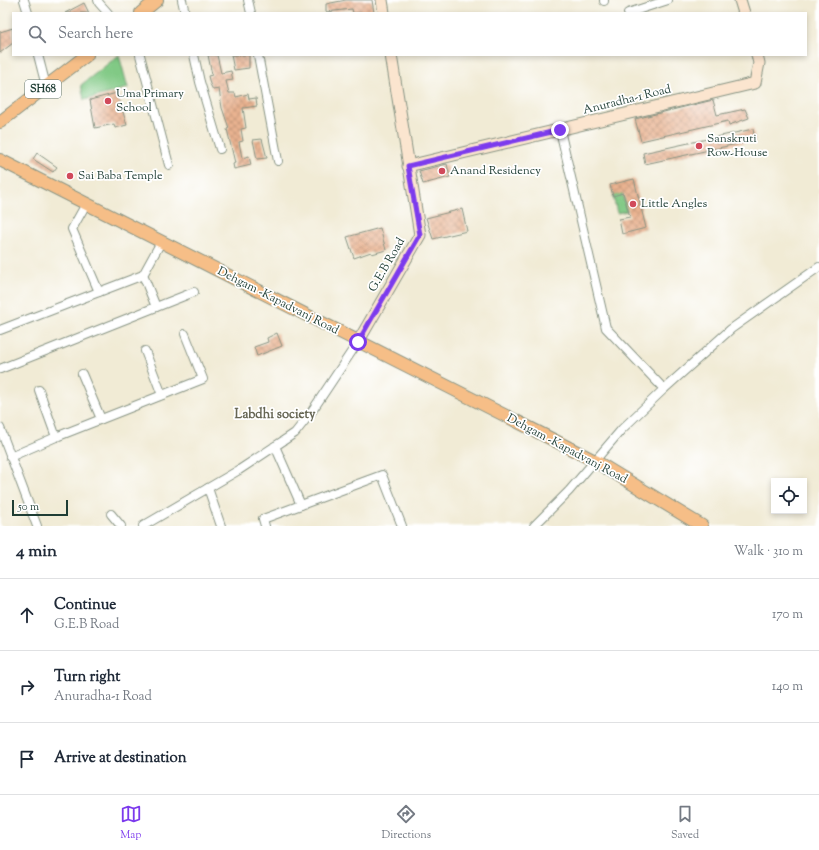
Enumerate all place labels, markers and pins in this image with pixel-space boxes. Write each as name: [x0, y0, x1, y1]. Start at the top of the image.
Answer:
place label: Uma Primary School: [116, 85, 184, 117]
marker: Uma Primary School: [103, 96, 113, 106]
place label: Sanskruti Row-House: [707, 130, 768, 162]
marker: Sanskruti Row-House: [694, 141, 704, 151]
place label: Anand Residency: [450, 162, 541, 180]
marker: Anand Residency: [437, 166, 447, 176]
place label: Sai Baba Temple: [78, 167, 163, 185]
marker: Sai Baba Temple: [65, 171, 75, 181]
place label: Little Angles: [641, 195, 708, 213]
marker: Little Angles: [628, 199, 638, 209]

